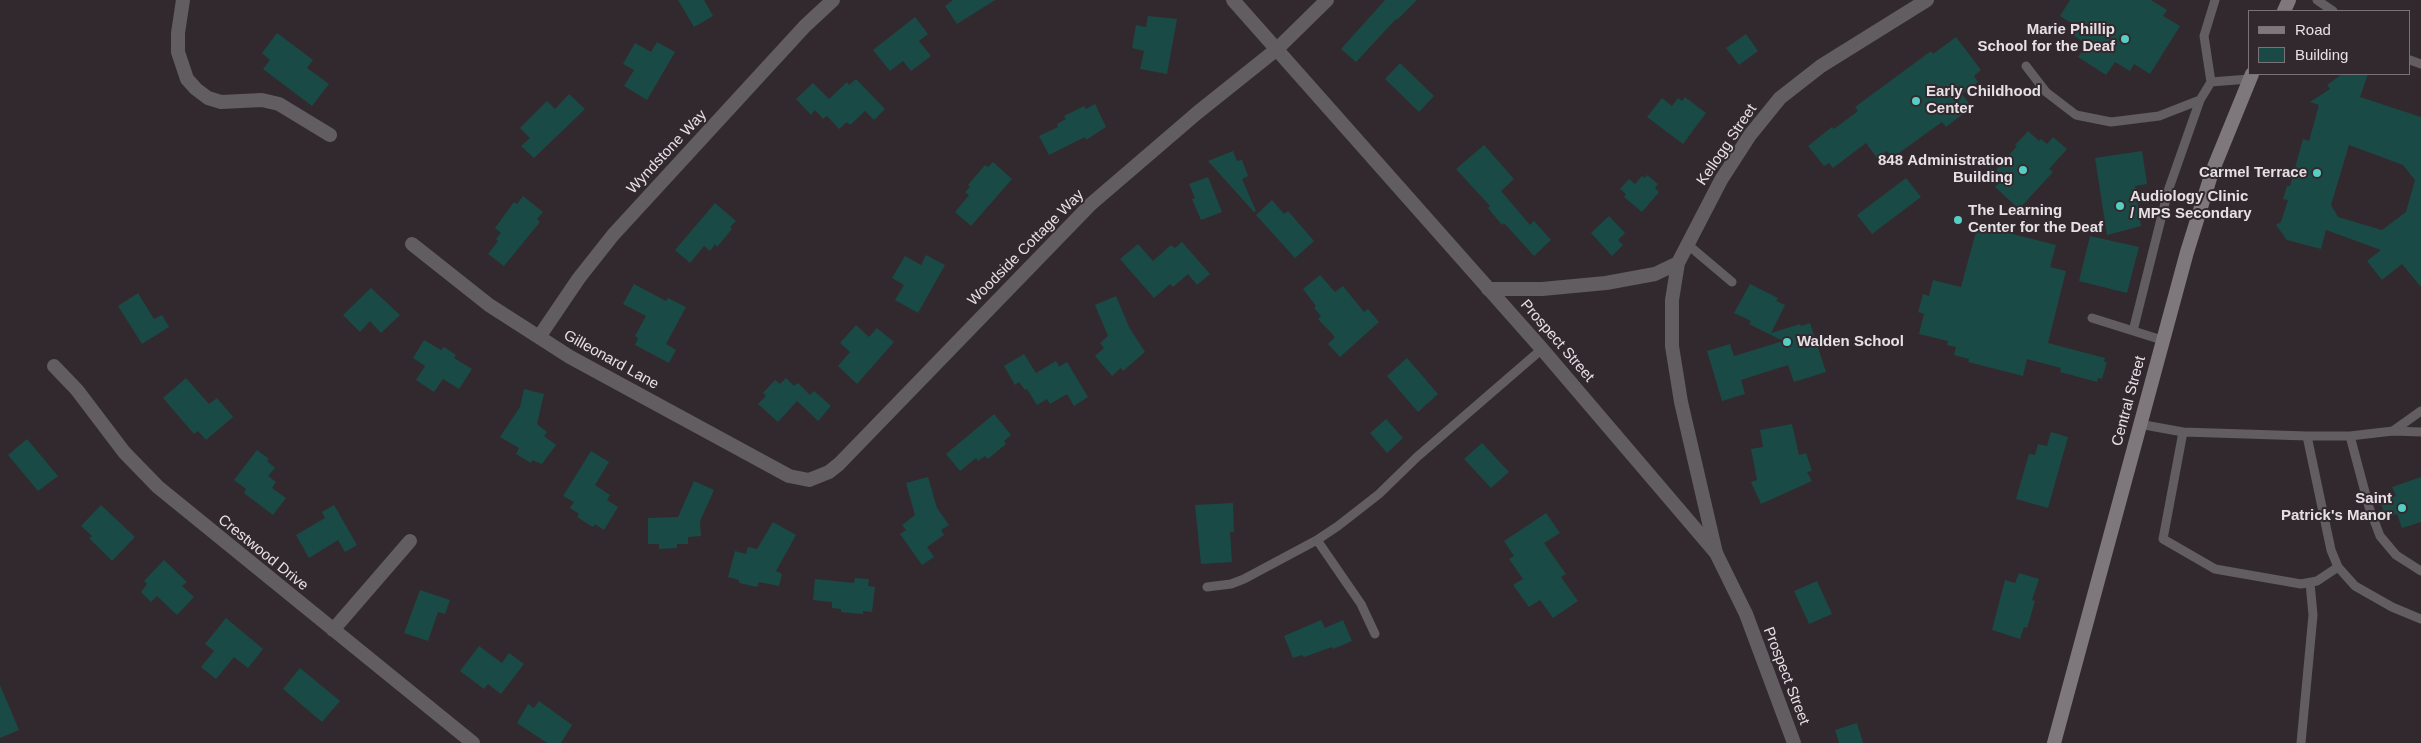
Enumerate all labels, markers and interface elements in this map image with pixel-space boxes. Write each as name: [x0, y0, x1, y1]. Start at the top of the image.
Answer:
legend: [2248, 10, 2411, 75]
place label: Marie Phillip School for the Deaf: [1977, 21, 2115, 56]
text: Road: [2295, 21, 2331, 38]
marker: Marie Phillip School for the Deaf: [2119, 33, 2131, 45]
text: Building: [2295, 46, 2348, 63]
place label: Early Childhood Center: [1926, 83, 2041, 118]
marker: Early Childhood Center: [1910, 95, 1922, 107]
street label: Kellogg Street: [1693, 101, 1761, 189]
street label: Wyndstone Way: [623, 106, 711, 198]
place label: 848 Administration Building: [1878, 152, 2013, 187]
marker: 848 Administration Building: [2017, 164, 2029, 176]
place label: Carmel Terrace: [2199, 164, 2307, 182]
marker: Carmel Terrace: [2311, 167, 2323, 179]
street label: Woodside Cottage Way: [964, 186, 1088, 310]
place label: Audiology Clinic / MPS Secondary: [2130, 188, 2252, 223]
marker: Audiology Clinic / MPS Secondary: [2114, 200, 2126, 212]
place label: The Learning Center for the Deaf: [1968, 202, 2103, 237]
marker: The Learning Center for the Deaf: [1952, 214, 1964, 226]
street label: Prospect Street: [1516, 296, 1598, 386]
street label: Gilleonard Lane: [560, 326, 662, 394]
place label: Walden School: [1797, 333, 1904, 351]
marker: Walden School: [1781, 336, 1793, 348]
street label: Central Street: [2108, 354, 2150, 448]
place label: Saint Patrick's Manor: [2281, 490, 2392, 525]
marker: Saint Patrick's Manor: [2396, 502, 2408, 514]
street label: Crestwood Drive: [214, 511, 312, 595]
street label: Prospect Street: [1759, 625, 1813, 727]

